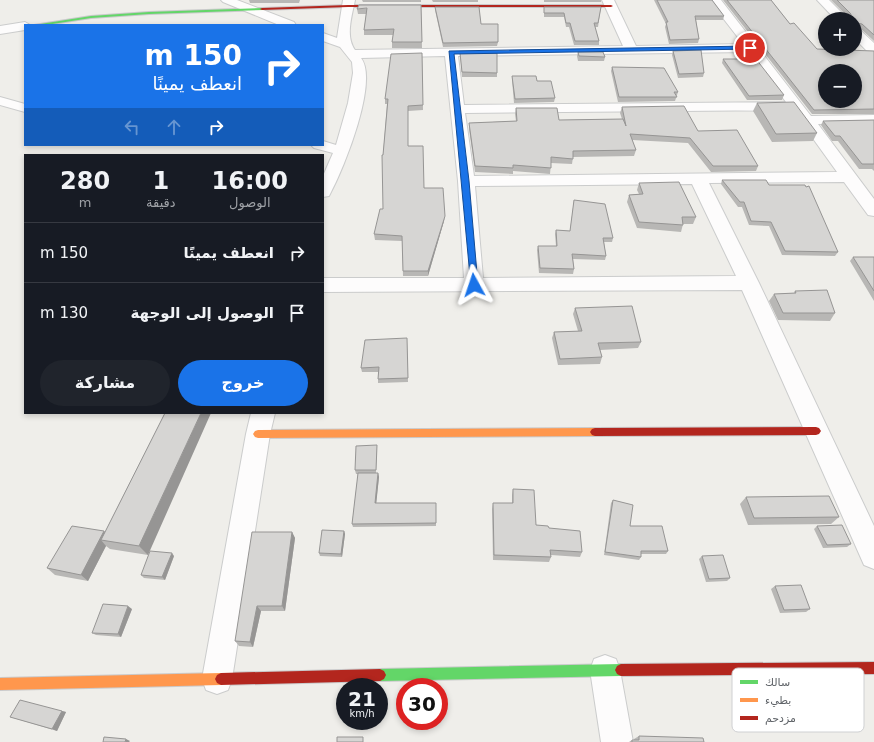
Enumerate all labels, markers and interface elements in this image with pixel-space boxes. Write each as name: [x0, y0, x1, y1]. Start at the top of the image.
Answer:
map controls: [818, 12, 862, 108]
button: +: [818, 12, 862, 56]
pin: [733, 31, 767, 65]
icon: arrive: [739, 37, 761, 59]
text: 150 m: [145, 39, 242, 72]
icon: right: [256, 40, 308, 92]
button: −: [818, 64, 862, 108]
text: انعطف يمينًا: [152, 73, 242, 94]
icon: left: [121, 116, 143, 138]
icon: ahead: [163, 116, 185, 138]
icon: right: [205, 116, 227, 138]
text: 280: [60, 167, 110, 195]
text: 1: [153, 167, 169, 195]
text: 16:00: [212, 167, 288, 195]
text: m: [79, 195, 91, 210]
text: دقيقة: [146, 195, 176, 210]
text: الوصول: [229, 195, 271, 210]
icon: right: [286, 242, 308, 264]
text: 150 m: [40, 244, 88, 262]
text: انعطف يمينًا: [183, 244, 274, 262]
position arrow: [453, 264, 495, 306]
icon: arrive: [286, 302, 308, 324]
text: 130 m: [40, 304, 88, 322]
text: الوصول إلى الوجهة: [131, 304, 274, 322]
button: مشاركة: [40, 360, 170, 406]
button: خروج: [178, 360, 308, 406]
legend: [732, 668, 864, 732]
text: سالك: [765, 676, 790, 689]
speed limit sign: 30: [396, 678, 448, 730]
text: 21: [348, 687, 376, 711]
text: بطيء: [765, 694, 791, 707]
text: km/h: [349, 708, 375, 719]
text: مزدحم: [765, 712, 796, 725]

